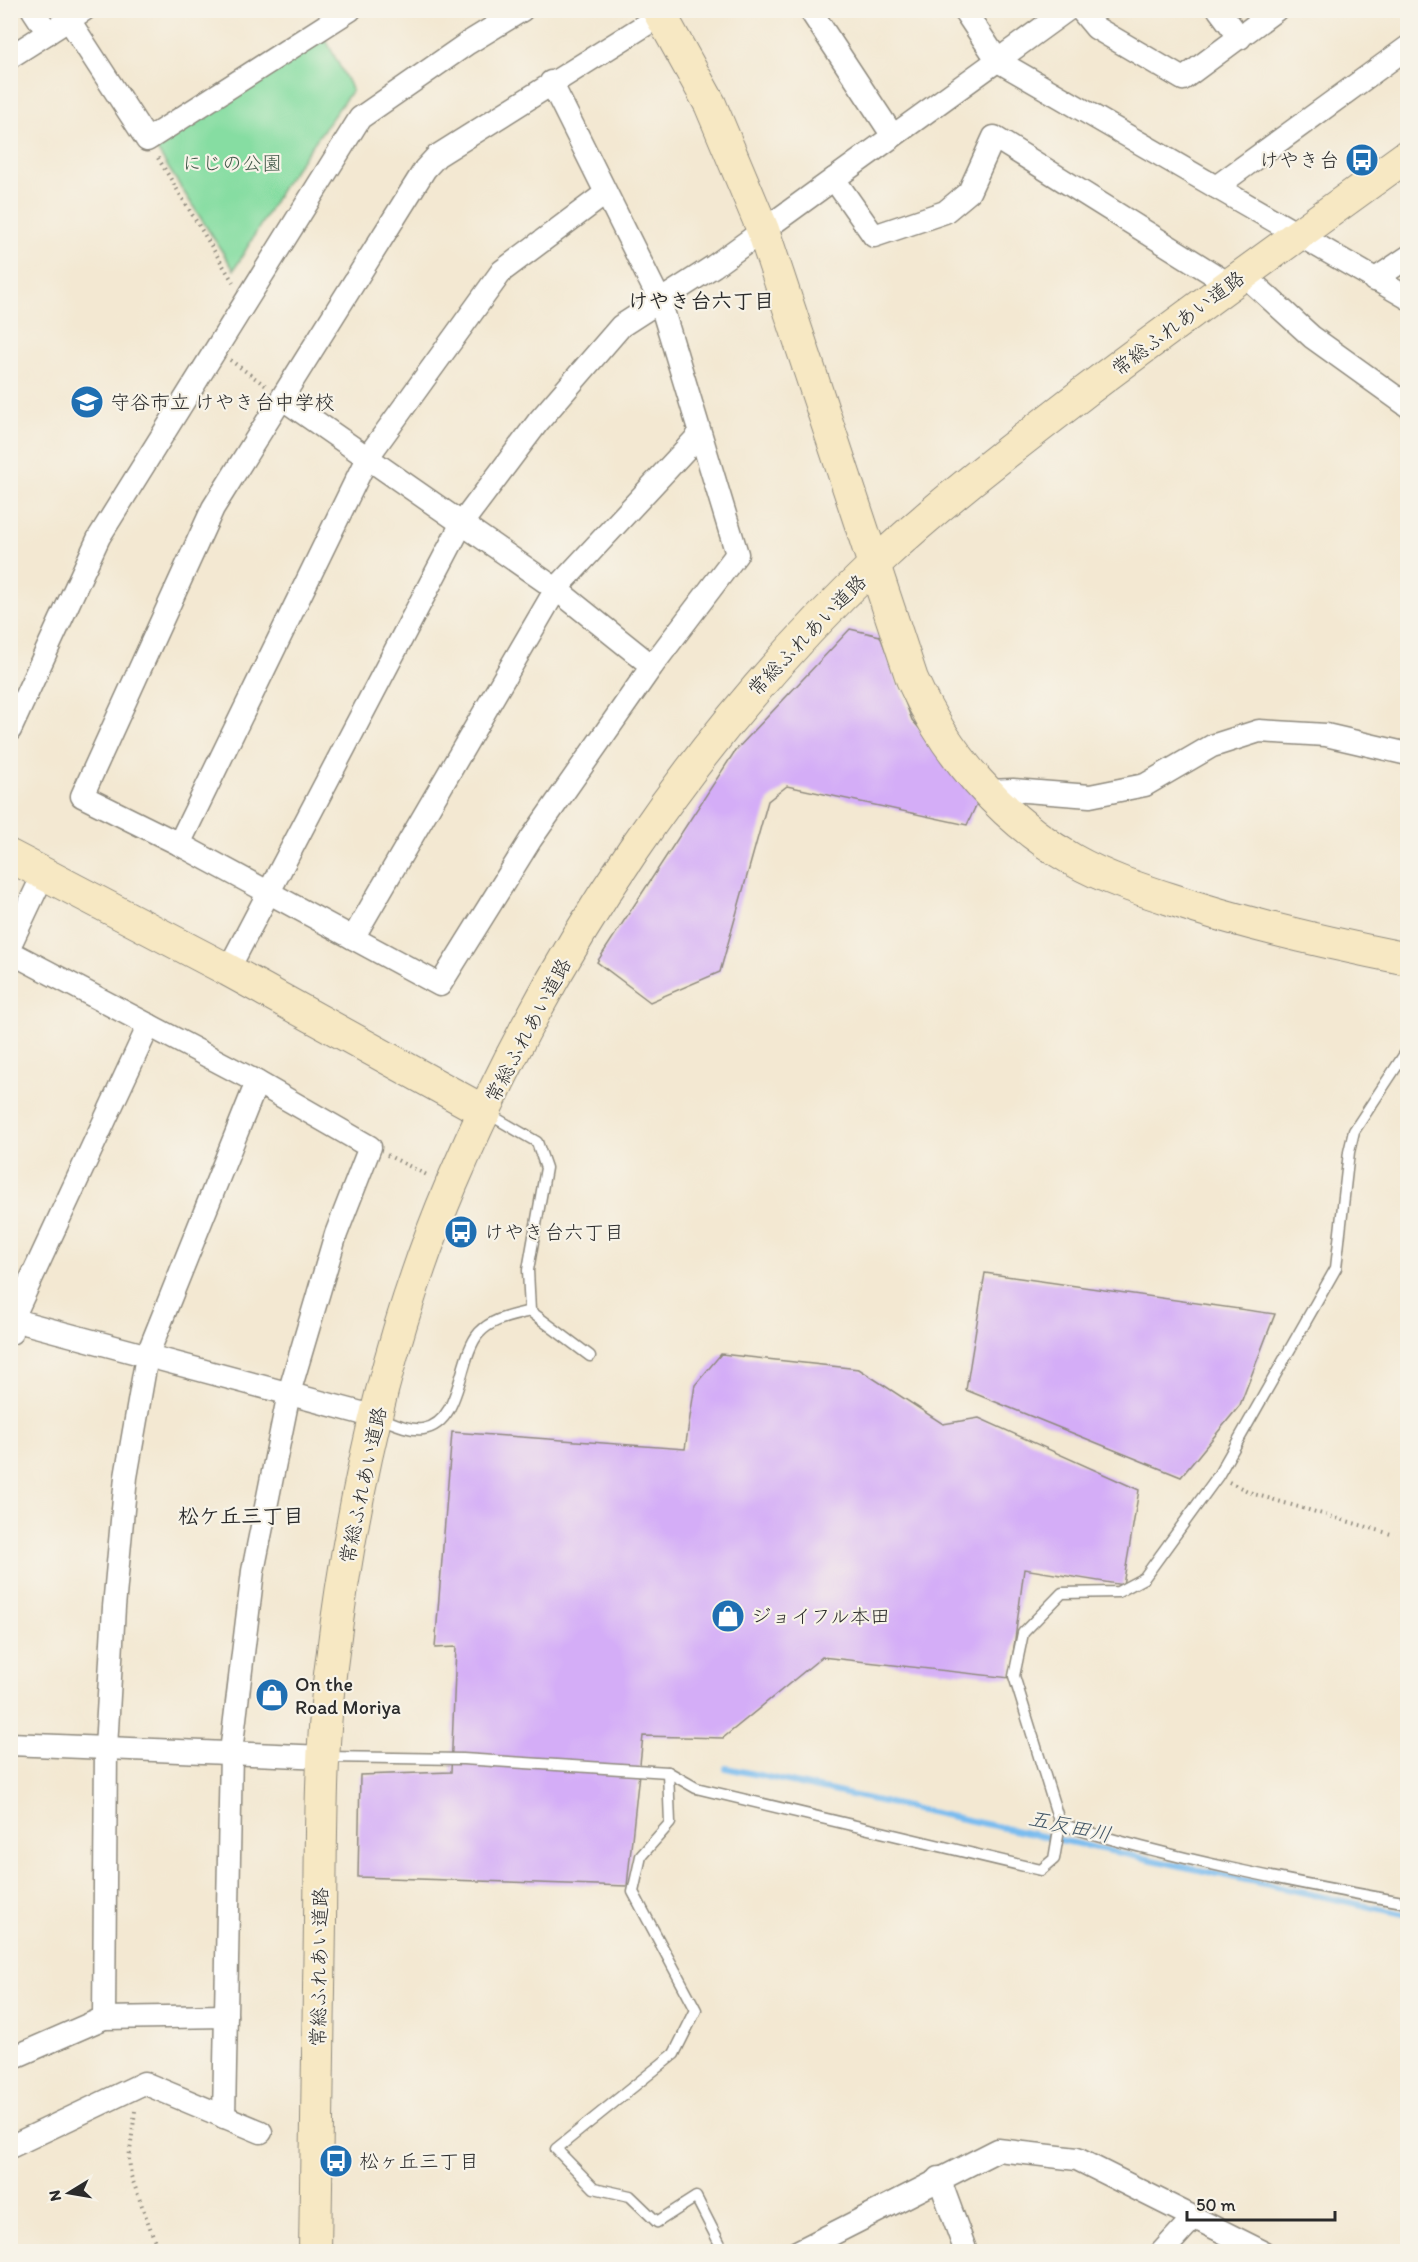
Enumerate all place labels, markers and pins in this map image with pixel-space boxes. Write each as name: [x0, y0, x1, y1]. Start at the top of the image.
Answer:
bus stop icon: けやき台: [1344, 142, 1380, 178]
place label: けやき台: [1259, 148, 1339, 172]
school or university icon: 守谷市立 けやき台中学校: [69, 384, 105, 420]
place label: 守谷市立 けやき台中学校: [110, 390, 335, 414]
bus stop icon: けやき台六丁目: [443, 1214, 479, 1250]
place label: けやき台六丁目: [484, 1220, 624, 1244]
shop icon: ジョイフル本田: [710, 1598, 746, 1634]
place label: ジョイフル本田: [751, 1604, 890, 1628]
place label: On the Road Moriya: [295, 1672, 401, 1719]
shop icon: On the Road Moriya: [254, 1677, 290, 1713]
bus stop icon: 松ヶ丘三丁目: [318, 2143, 354, 2179]
place label: 松ヶ丘三丁目: [359, 2149, 479, 2173]

